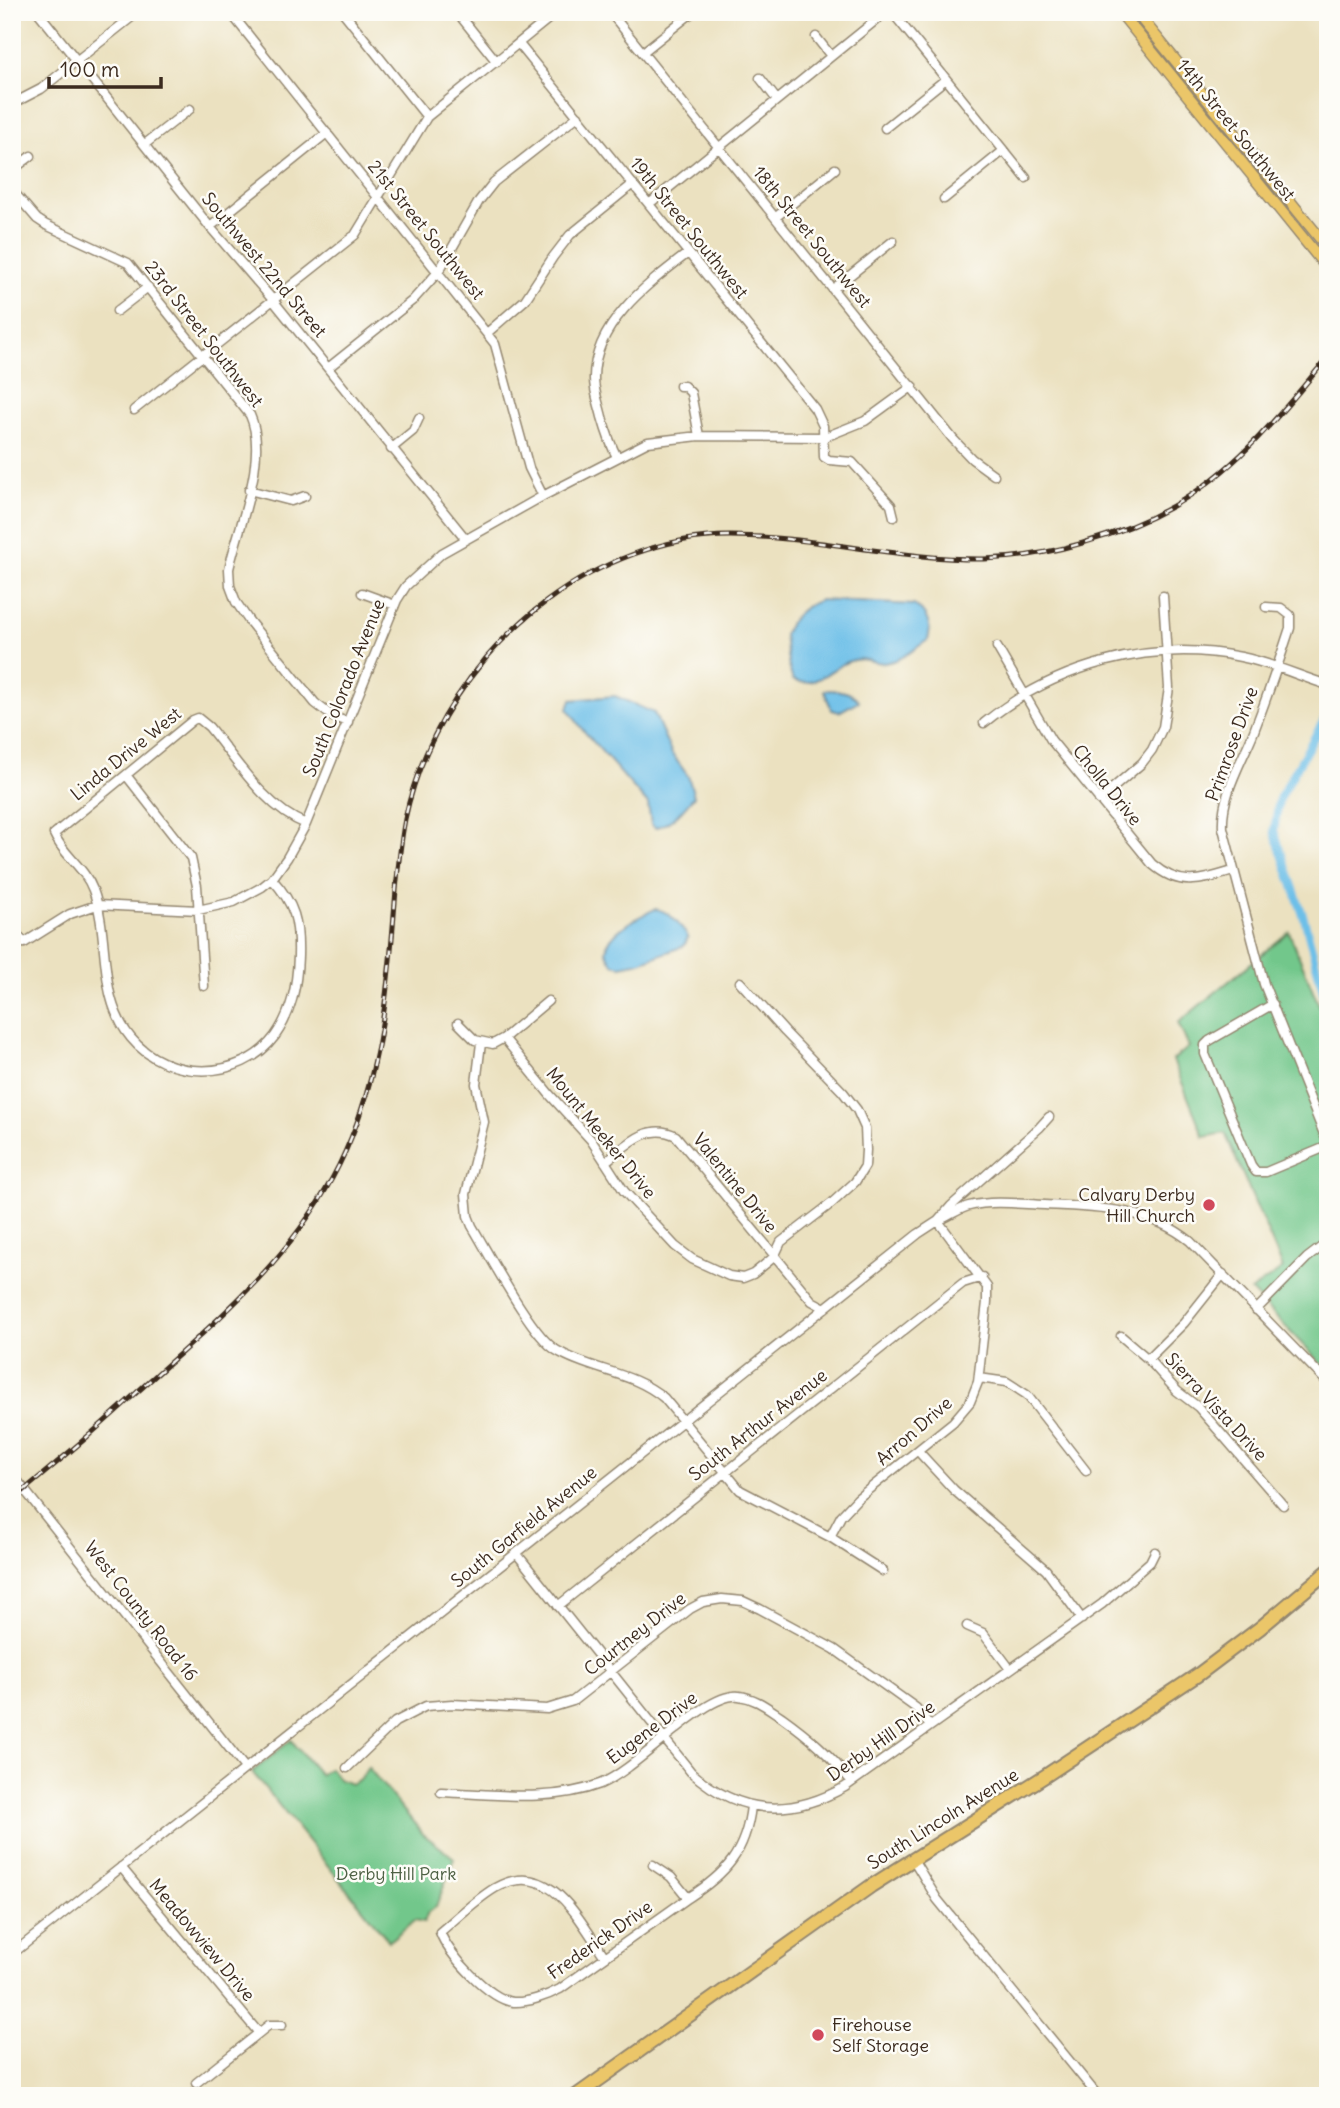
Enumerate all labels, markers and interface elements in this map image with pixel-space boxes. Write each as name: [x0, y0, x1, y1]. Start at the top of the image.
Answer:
scale bar: [49, 46, 161, 90]
street label: 14th Street Southwest: [1172, 54, 1301, 205]
text: 100 m: [60, 56, 119, 83]
street label: 19th Street Southwest: [625, 152, 754, 303]
street label: 21st Street Southwest: [363, 155, 490, 304]
street label: 18th Street Southwest: [748, 161, 877, 312]
street label: Southwest 22nd Street: [197, 187, 332, 342]
street label: 23rd Street Southwest: [140, 256, 269, 411]
street label: South Colorado Avenue: [297, 595, 390, 780]
street label: Primrose Drive: [1200, 683, 1263, 804]
street label: Linda Drive West: [66, 702, 186, 805]
street label: Cholla Drive: [1068, 740, 1147, 830]
street label: Mount Meeker Drive: [541, 1062, 661, 1203]
street label: Valentine Drive: [688, 1128, 783, 1237]
place label: Calvary Derby Hill Church: [1078, 1183, 1195, 1227]
marker: Calvary Derby Hill Church: [1201, 1197, 1217, 1213]
street label: Sierra Vista Drive: [1160, 1348, 1272, 1466]
street label: South Arthur Avenue: [684, 1363, 831, 1486]
street label: Arron Drive: [871, 1391, 956, 1470]
street label: South Garfield Avenue: [446, 1461, 601, 1592]
street label: West County Road 16: [80, 1536, 203, 1685]
street label: Courtney Drive: [579, 1587, 690, 1681]
street label: Eugene Drive: [602, 1686, 702, 1769]
street label: Derby Hill Drive: [822, 1695, 939, 1786]
street label: South Lincoln Avenue: [863, 1763, 1023, 1874]
park label: Derby Hill Park: [336, 1862, 456, 1885]
street label: Meadowview Drive: [144, 1874, 260, 2006]
street label: Frederick Drive: [543, 1895, 657, 1984]
place label: Firehouse Self Storage: [832, 2013, 929, 2057]
marker: Firehouse Self Storage: [810, 2027, 826, 2043]

